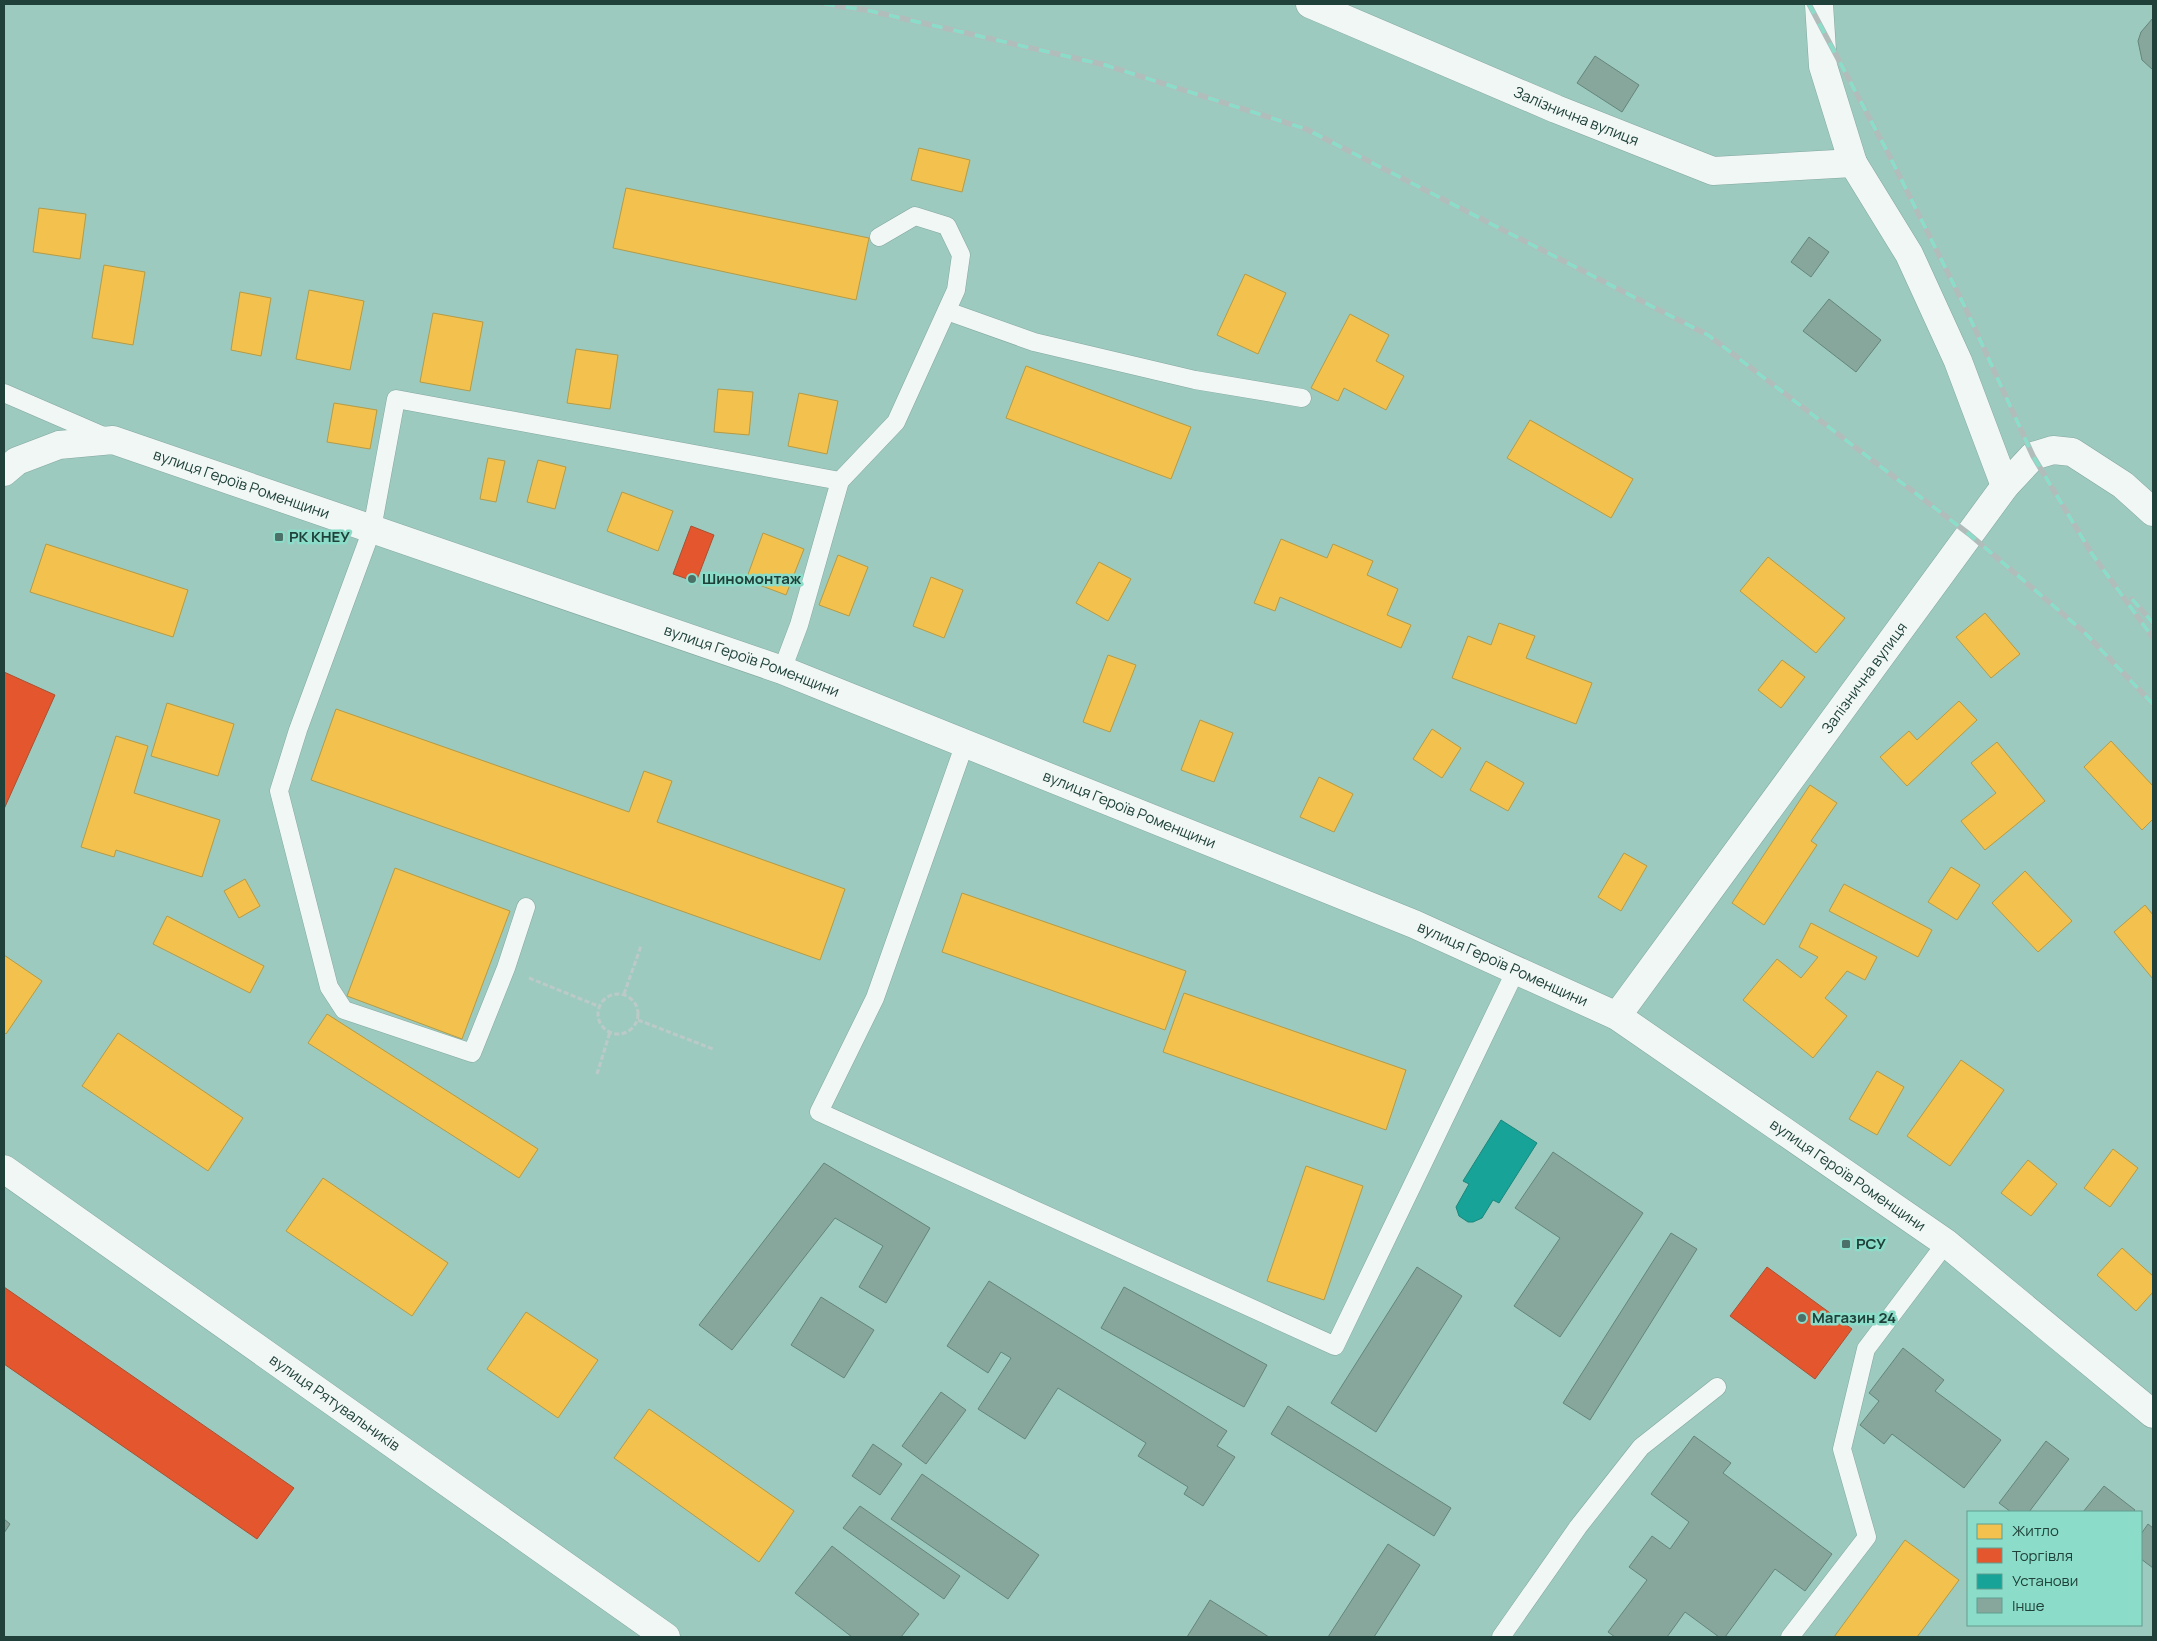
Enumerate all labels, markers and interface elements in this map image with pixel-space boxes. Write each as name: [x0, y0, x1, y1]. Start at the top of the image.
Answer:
street label: Залізнична вулиця: [1511, 81, 1642, 151]
street label: вулиця Героїв Роменщини: [151, 444, 332, 524]
place label: РК КНЕУ: [289, 526, 350, 547]
marker: РК КНЕУ: [273, 531, 285, 543]
place label: Шиномонтаж: [702, 568, 802, 589]
marker: Шиномонтаж: [686, 573, 698, 585]
street label: Залізнична вулиця: [1816, 618, 1912, 738]
street label: вулиця Героїв Роменщини: [661, 619, 843, 702]
street label: вулиця Героїв Роменщини: [1040, 765, 1219, 853]
street label: вулиця Героїв Роменщини: [1414, 916, 1591, 1011]
street label: вулиця Героїв Роменщини: [1766, 1114, 1930, 1236]
place label: РСУ: [1856, 1233, 1886, 1254]
marker: РСУ: [1840, 1238, 1852, 1250]
place label: Магазин 24: [1812, 1307, 1896, 1328]
marker: Магазин 24: [1796, 1312, 1808, 1324]
street label: вулиця Рятувальників: [265, 1349, 405, 1456]
legend: [1967, 1511, 2142, 1626]
text: Житло: [2012, 1520, 2059, 1541]
text: Торгівля: [2012, 1545, 2073, 1566]
text: Установи: [2012, 1570, 2078, 1591]
text: Інше: [2012, 1595, 2045, 1616]

